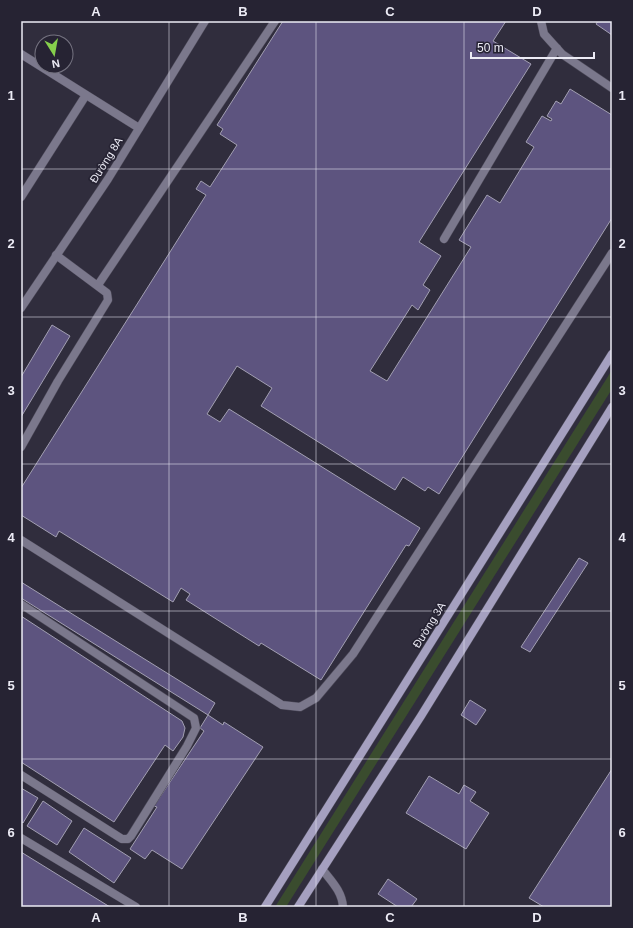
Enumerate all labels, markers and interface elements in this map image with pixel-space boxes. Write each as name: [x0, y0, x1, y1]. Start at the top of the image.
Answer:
text: A: [91, 4, 101, 19]
text: B: [238, 4, 248, 19]
text: C: [385, 4, 395, 19]
text: D: [532, 4, 542, 19]
north arrow: [34, 34, 74, 74]
scale bar: [471, 34, 594, 60]
text: 50 m: [477, 41, 504, 55]
text: N: [51, 57, 61, 70]
text: 1: [7, 88, 15, 103]
text: 1: [618, 88, 626, 103]
street label: Đường 8A: [87, 135, 125, 185]
text: 2: [7, 236, 15, 251]
text: 2: [618, 236, 626, 251]
text: 3: [7, 383, 15, 398]
text: 3: [618, 383, 626, 398]
text: 4: [7, 530, 15, 545]
text: 4: [618, 530, 626, 545]
street label: Đường 3A: [410, 600, 448, 650]
text: 5: [7, 678, 15, 693]
text: 5: [618, 678, 626, 693]
text: 6: [7, 825, 15, 840]
text: 6: [618, 825, 626, 840]
text: A: [91, 910, 101, 925]
text: B: [238, 910, 248, 925]
text: C: [385, 910, 395, 925]
text: D: [532, 910, 542, 925]

